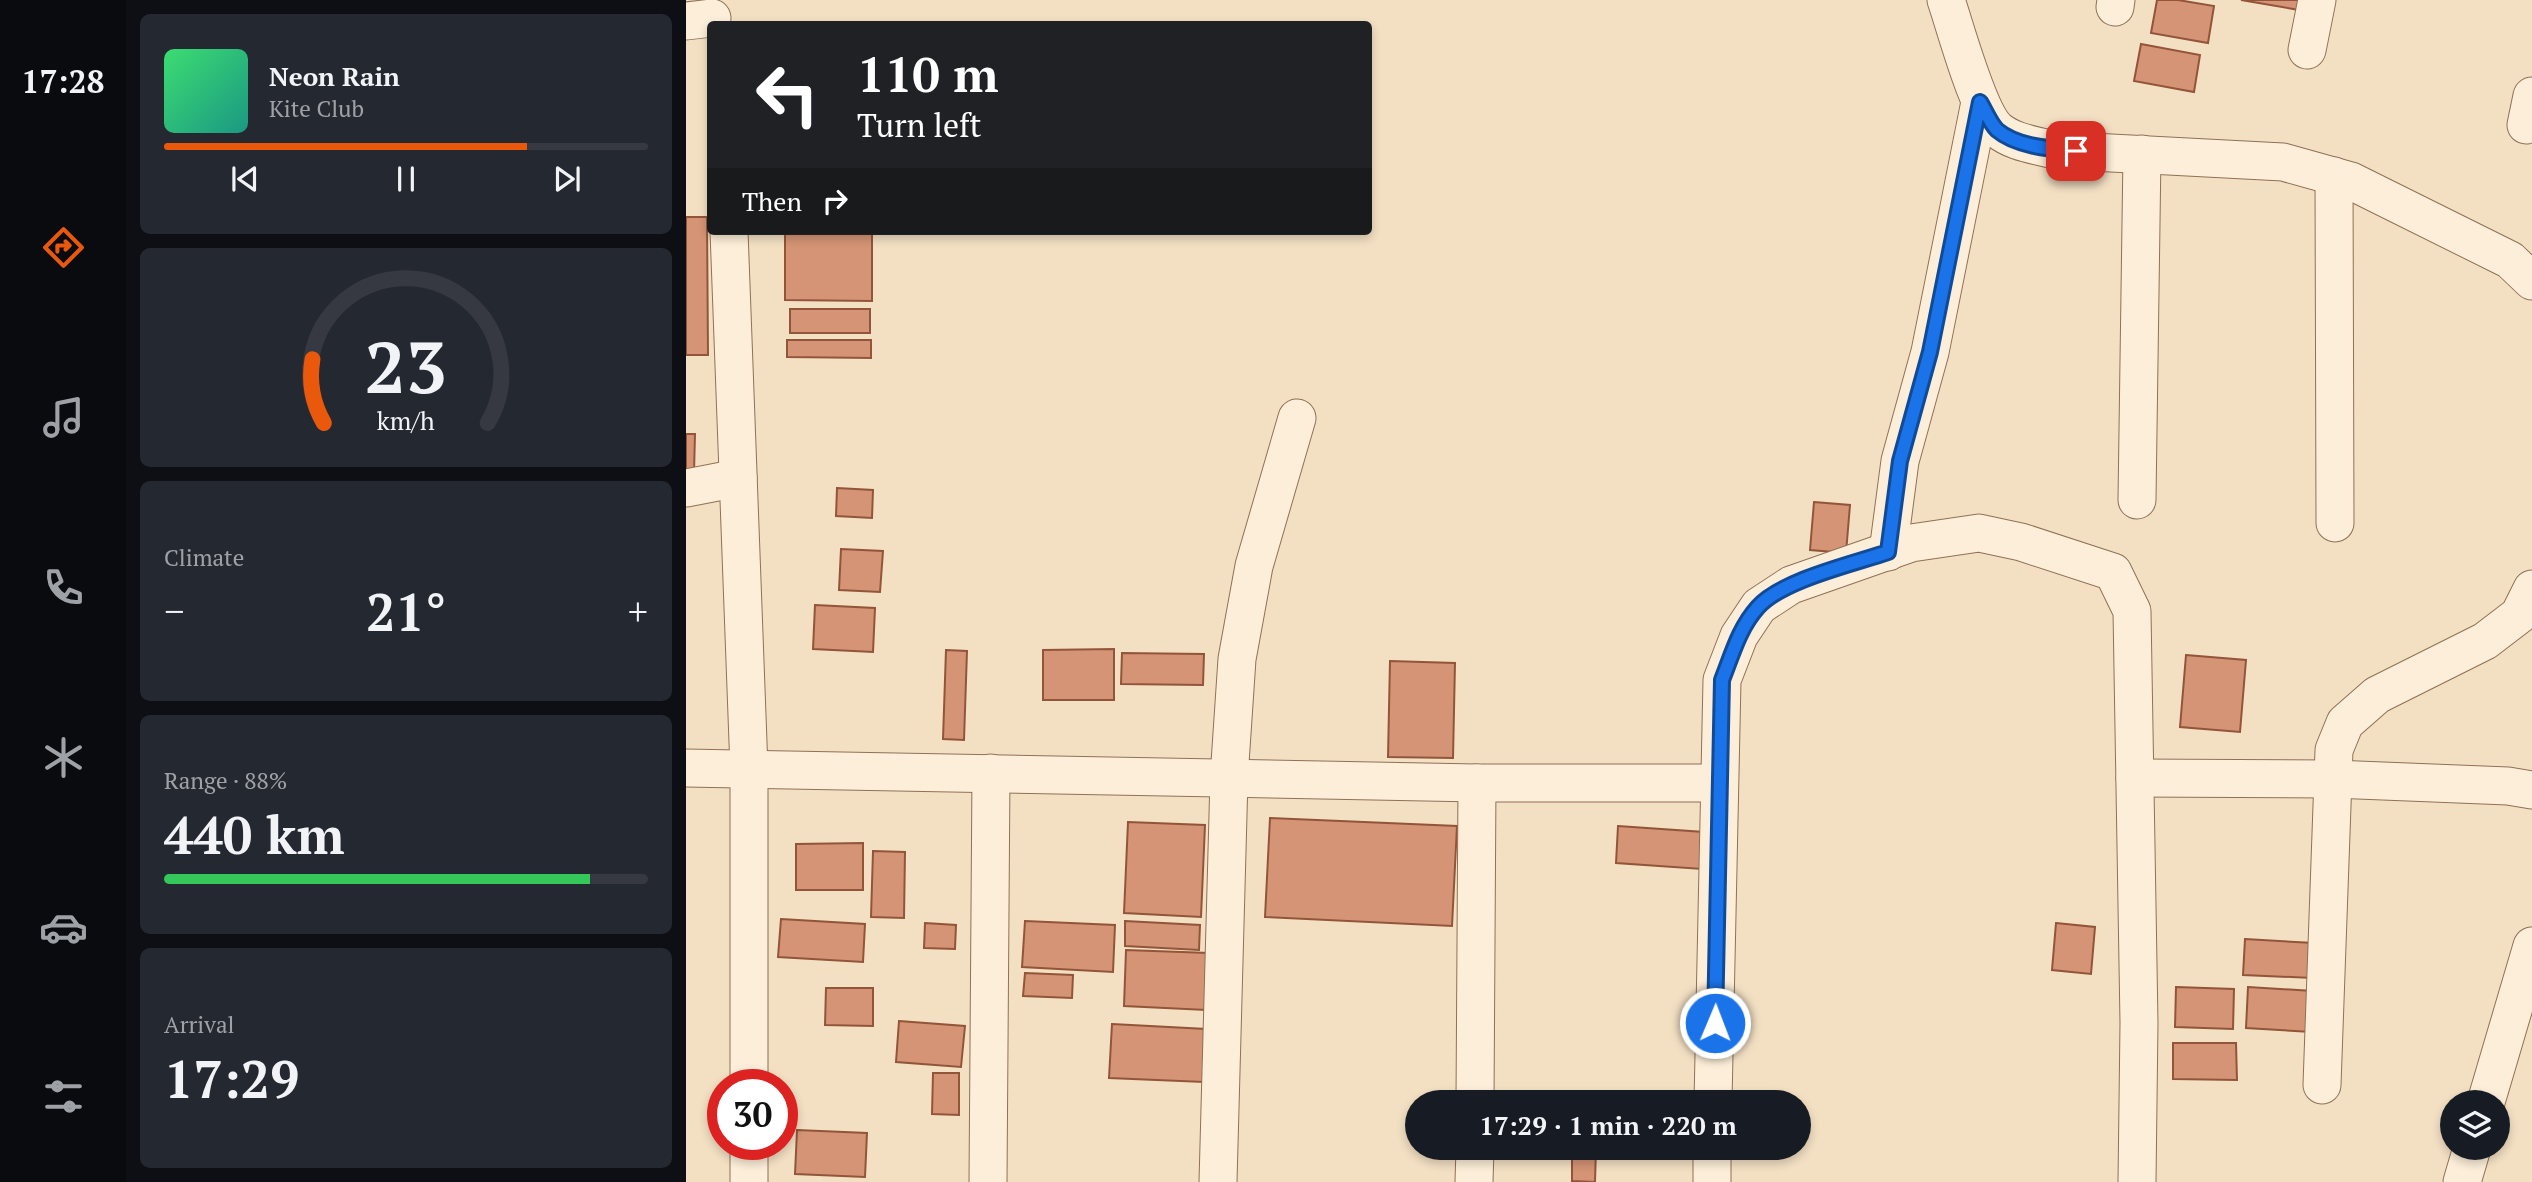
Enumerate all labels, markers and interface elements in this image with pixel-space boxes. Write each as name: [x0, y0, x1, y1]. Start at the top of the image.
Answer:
text: 110 m: [857, 41, 999, 106]
icon: left: [742, 49, 833, 140]
text: Neon Rain: [269, 59, 400, 93]
text: 17:28: [21, 60, 105, 102]
text: Kite Club: [269, 93, 364, 124]
text: Turn left: [857, 104, 981, 146]
pin: [2046, 121, 2106, 181]
icon: arrive: [2057, 132, 2095, 170]
icon: previous: [226, 160, 264, 198]
icon: pause: [387, 160, 425, 198]
icon: next: [548, 160, 586, 198]
icon: right: [816, 182, 854, 220]
text: Then: [742, 184, 802, 218]
icon: directions: [39, 223, 88, 272]
text: 23: [365, 318, 447, 415]
icon: music: [39, 393, 88, 442]
text: km/h: [377, 404, 435, 437]
text: Climate: [164, 542, 244, 573]
icon: phone: [39, 563, 88, 612]
text: 21°: [366, 577, 446, 646]
text: −: [164, 586, 184, 636]
text: +: [628, 586, 648, 636]
icon: climate: [39, 733, 88, 782]
text: Range · 88%: [164, 765, 287, 796]
text: 440 km: [164, 800, 345, 869]
icon: car: [39, 903, 88, 952]
position arrow: [1678, 986, 1752, 1060]
text: Arrival: [164, 1009, 235, 1040]
text: 17:29: [164, 1044, 299, 1113]
speed limit sign: 30: [707, 1069, 798, 1160]
icon: filters: [39, 1072, 88, 1121]
map controls: [2440, 1090, 2510, 1160]
button: layers: [2440, 1090, 2510, 1160]
text: 17:29 · 1 min · 220 m: [1479, 1108, 1737, 1142]

